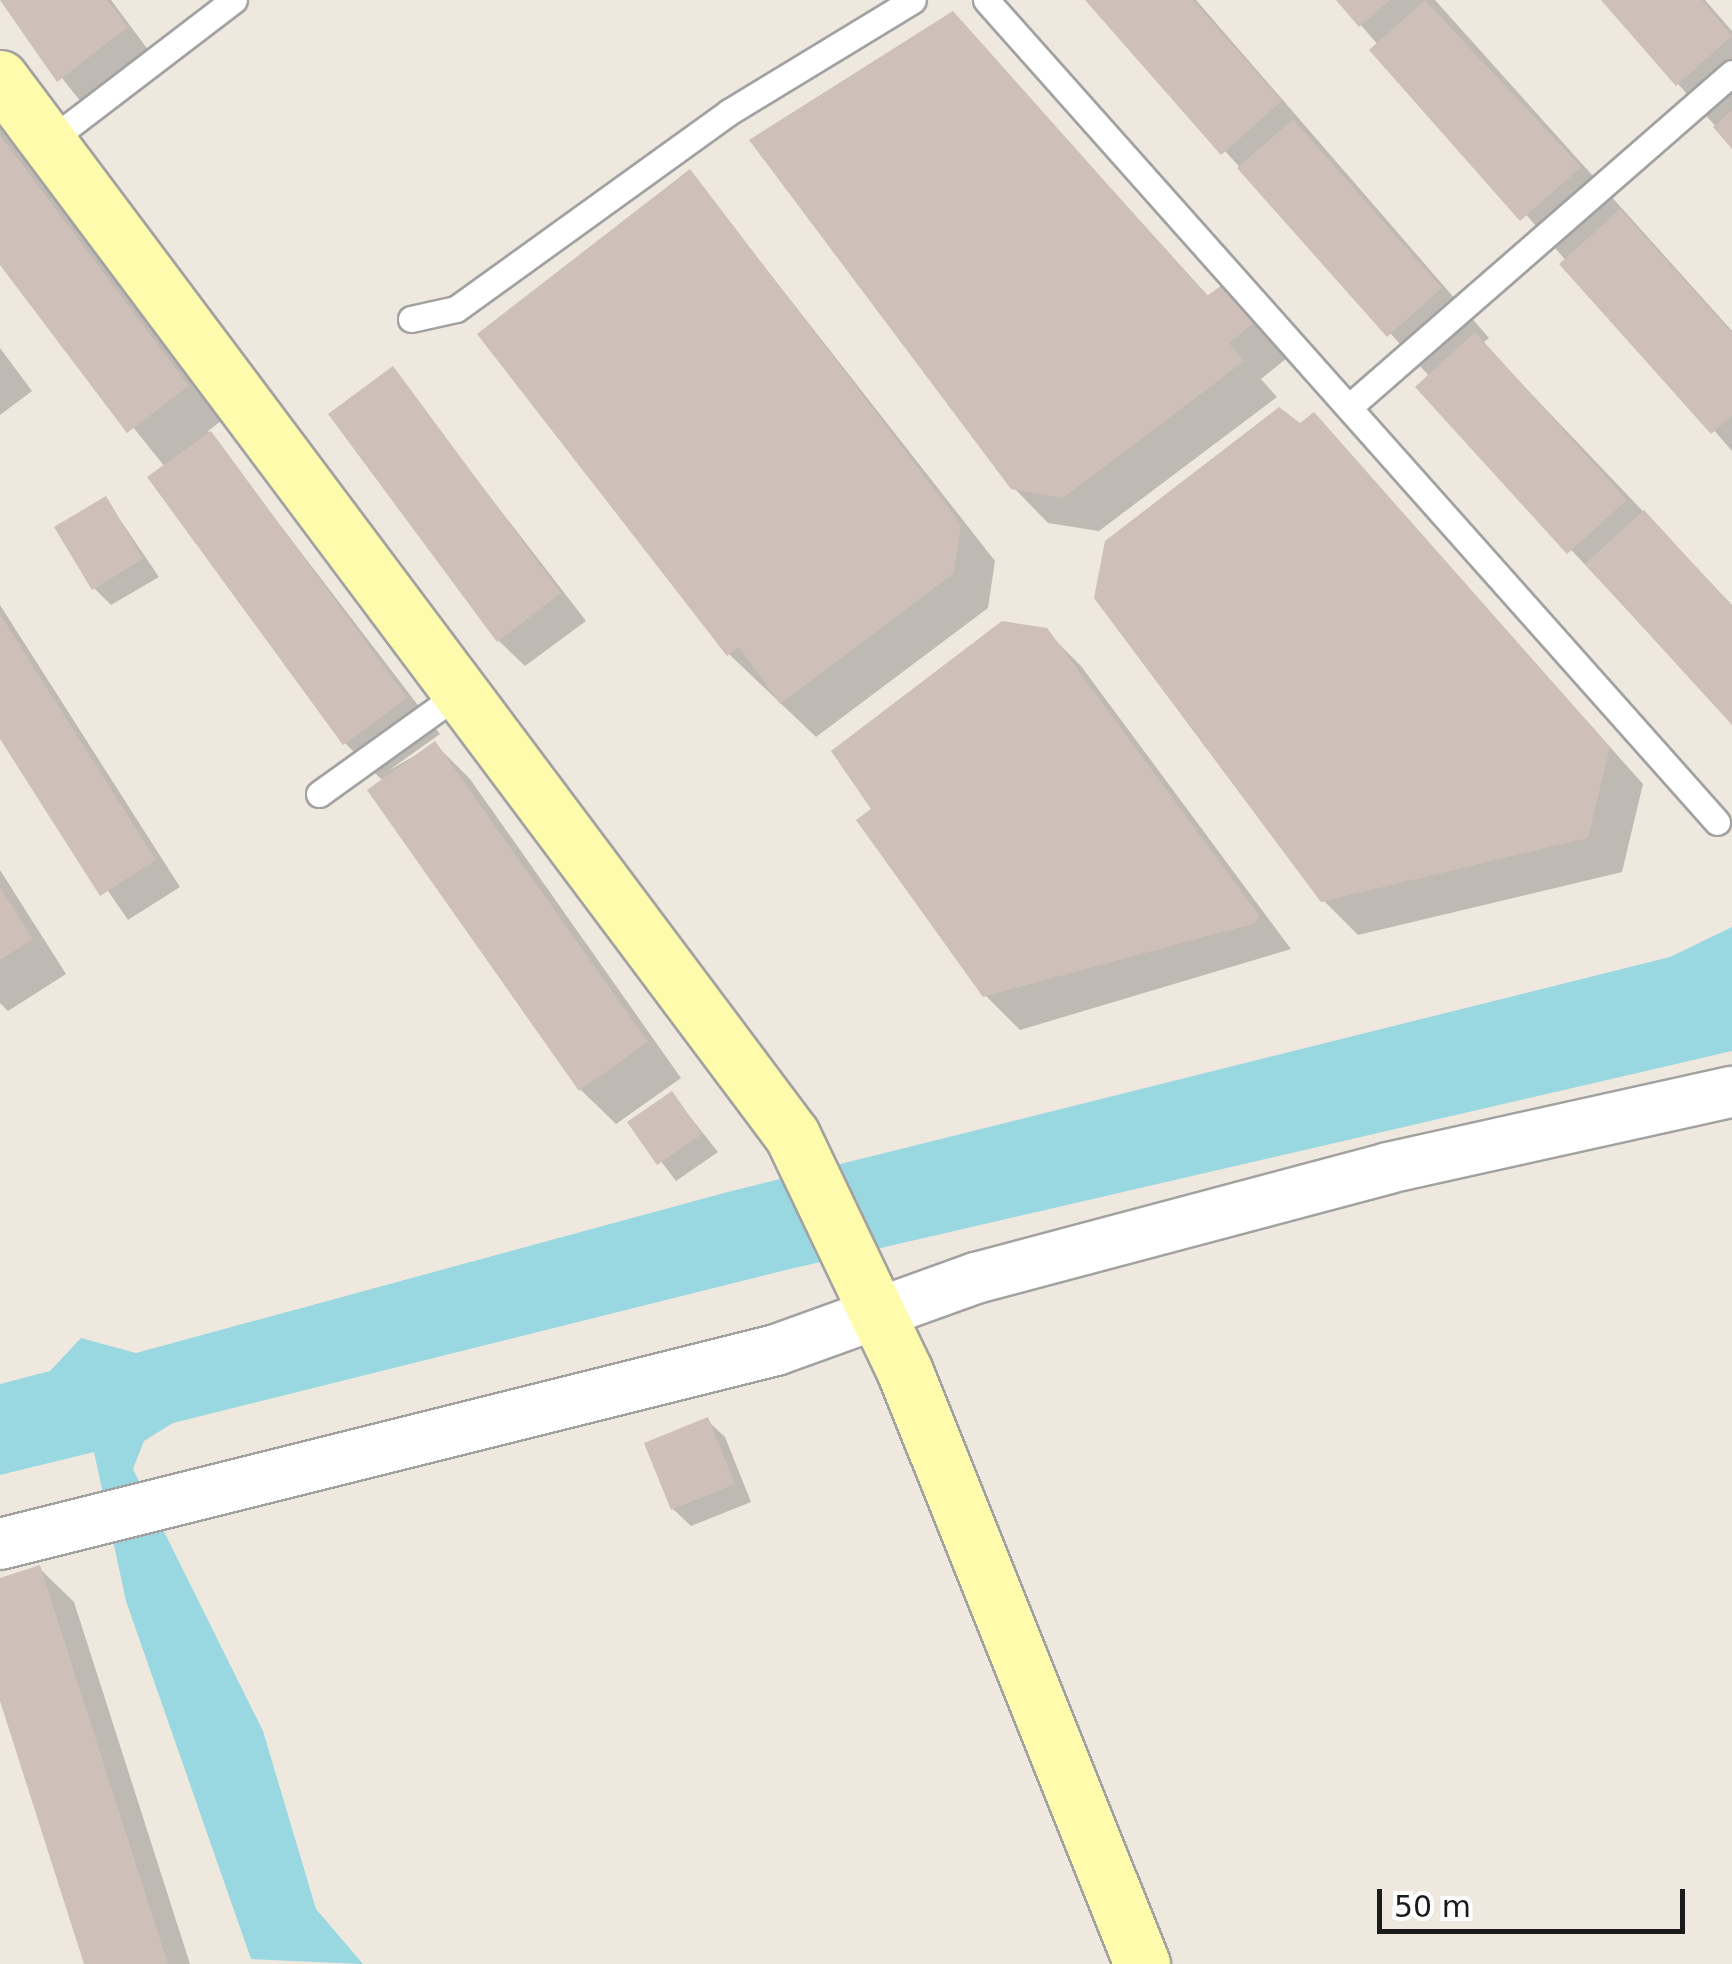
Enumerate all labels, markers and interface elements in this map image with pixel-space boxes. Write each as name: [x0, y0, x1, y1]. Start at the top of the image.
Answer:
scale bar: [1382, 1869, 1690, 1931]
text: 50 m: [1394, 1889, 1471, 1924]

